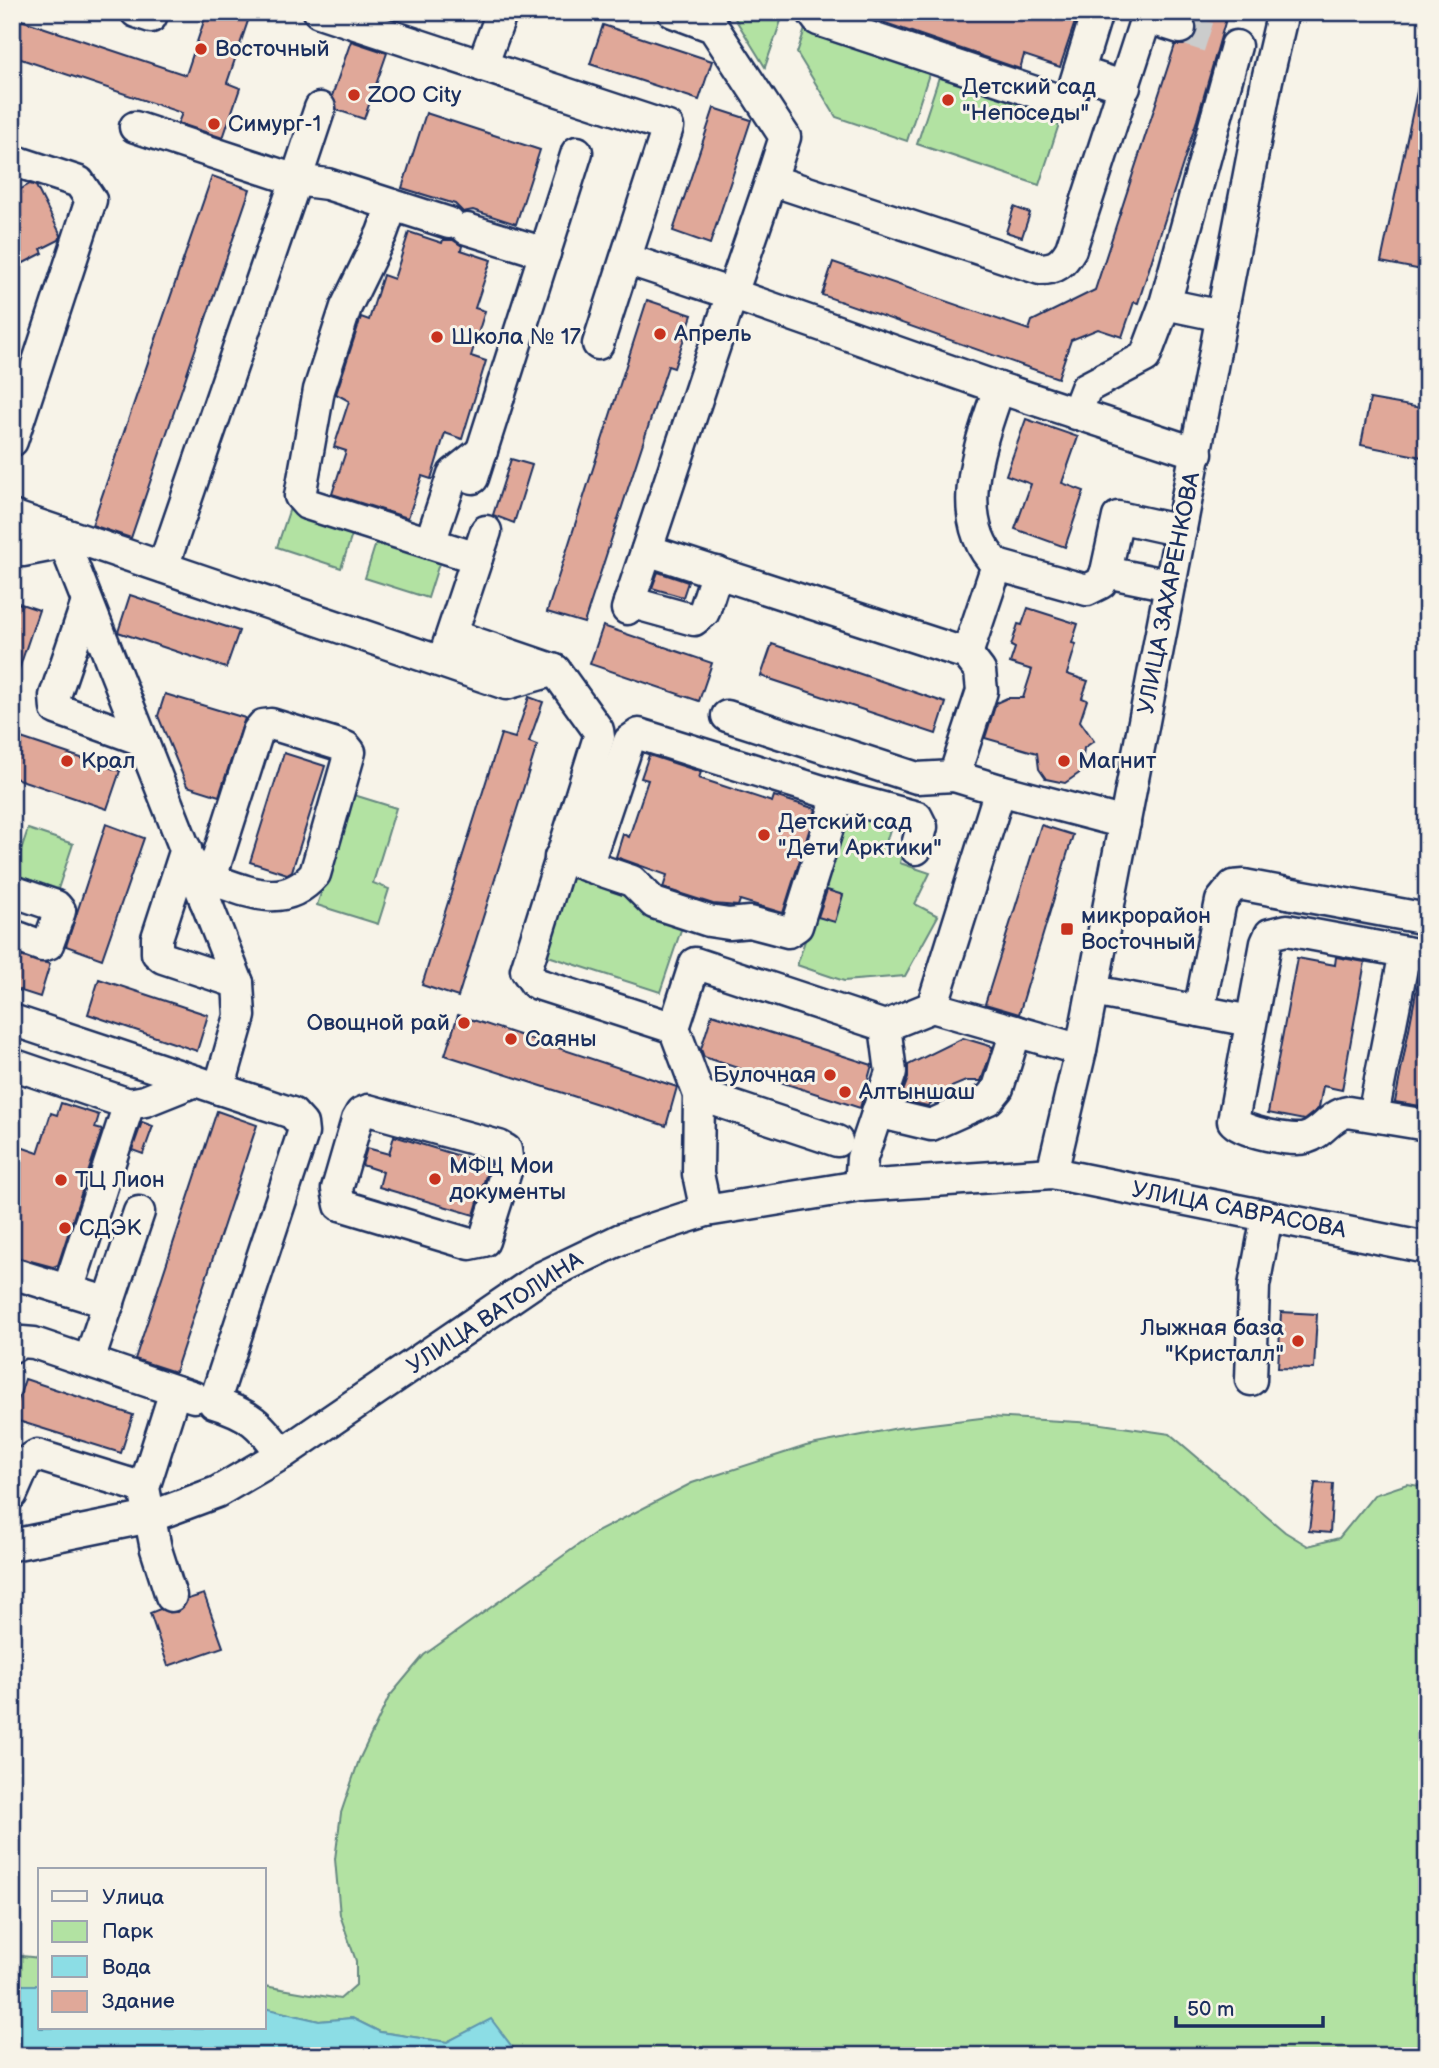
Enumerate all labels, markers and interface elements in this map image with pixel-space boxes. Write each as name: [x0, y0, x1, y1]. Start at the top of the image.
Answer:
place label: Восточный: [215, 35, 330, 63]
marker: Восточный: [193, 41, 209, 57]
place label: Детский сад "Непоседы": [962, 73, 1096, 127]
place label: ZOO City: [367, 81, 462, 109]
marker: ZOO City: [346, 87, 362, 103]
marker: Детский сад "Непоседы": [940, 92, 956, 108]
place label: Симург-1: [228, 110, 321, 138]
marker: Симург-1: [206, 116, 222, 132]
place label: Апрель: [673, 320, 752, 348]
place label: Школа № 17: [451, 323, 582, 351]
marker: Апрель: [652, 326, 668, 342]
marker: Школа № 17: [429, 329, 445, 345]
street label: УЛИЦА ЗАХАРЕНКОВА: [1132, 470, 1206, 716]
place label: Крал: [81, 747, 135, 775]
place label: Магнит: [1078, 747, 1157, 775]
marker: Крал: [59, 753, 75, 769]
marker: Магнит: [1056, 753, 1072, 769]
place label: Детский сад "Дети Арктики": [778, 808, 942, 862]
marker: Детский сад "Дети Арктики": [756, 827, 772, 843]
place label: микрорайон Восточный: [1081, 902, 1211, 956]
marker: микрорайон Восточный: [1059, 921, 1075, 937]
place label: Овощной рай: [306, 1009, 450, 1037]
marker: Овощной рай: [456, 1015, 472, 1031]
place label: Саяны: [525, 1025, 596, 1053]
marker: Саяны: [503, 1031, 519, 1047]
place label: Булочная: [713, 1061, 816, 1089]
marker: Булочная: [822, 1067, 838, 1083]
place label: Алтыншаш: [858, 1078, 975, 1106]
marker: Алтыншаш: [837, 1084, 853, 1100]
place label: МФЦ Мои документы: [449, 1152, 566, 1206]
place label: ТЦ Лион: [75, 1166, 165, 1194]
marker: МФЦ Мои документы: [427, 1171, 443, 1187]
marker: ТЦ Лион: [53, 1172, 69, 1188]
street label: УЛИЦА САВРАСОВА: [1129, 1175, 1349, 1245]
place label: СДЭК: [79, 1214, 141, 1242]
marker: СДЭК: [57, 1220, 73, 1236]
street label: УЛИЦА ВАТОЛИНА: [402, 1246, 588, 1380]
place label: Лыжная база "Кристалл": [1139, 1314, 1284, 1368]
marker: Лыжная база "Кристалл": [1290, 1333, 1306, 1349]
legend: [38, 1868, 266, 2030]
text: Улица: [102, 1885, 165, 1910]
text: Парк: [102, 1919, 153, 1944]
text: Вода: [102, 1955, 151, 1980]
scale bar: [1176, 1984, 1324, 2028]
text: Здание: [102, 1989, 175, 2014]
text: 50 m: [1187, 1997, 1234, 2022]

